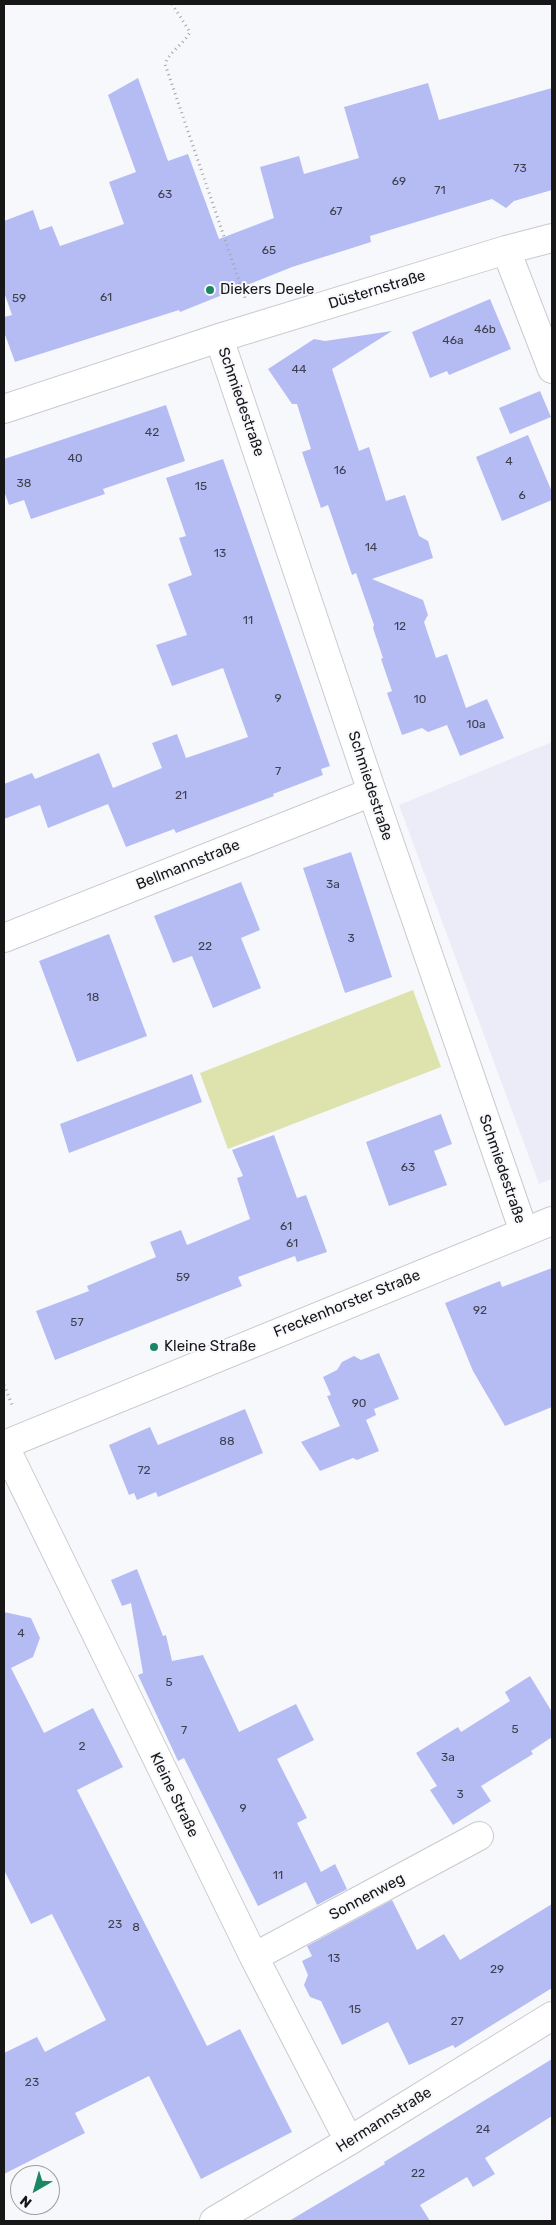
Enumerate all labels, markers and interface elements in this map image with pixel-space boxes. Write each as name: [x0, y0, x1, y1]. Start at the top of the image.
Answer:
house number: 73: [513, 162, 527, 176]
house number: 69: [392, 175, 406, 189]
house number: 71: [434, 184, 446, 198]
house number: 63: [158, 188, 172, 202]
house number: 67: [329, 205, 343, 219]
house number: 65: [262, 244, 276, 258]
street label: Düsternstraße: [326, 267, 428, 313]
place label: Diekers Deele: [220, 281, 314, 299]
marker: Diekers Deele: [204, 284, 216, 296]
house number: 61: [100, 291, 112, 305]
house number: 59: [12, 292, 26, 306]
house number: 46b: [474, 323, 496, 337]
house number: 46a: [442, 334, 464, 348]
street label: Schmiedestraße: [214, 345, 268, 459]
house number: 44: [292, 363, 306, 377]
house number: 42: [145, 426, 159, 440]
house number: 40: [67, 452, 83, 466]
house number: 4: [505, 455, 513, 469]
house number: 16: [334, 464, 346, 478]
house number: 38: [17, 477, 31, 491]
house number: 15: [195, 480, 207, 494]
house number: 6: [518, 489, 526, 503]
house number: 14: [365, 541, 377, 555]
house number: 13: [214, 547, 226, 561]
house number: 11: [243, 614, 253, 628]
house number: 12: [394, 620, 406, 634]
house number: 9: [274, 692, 282, 706]
house number: 10: [414, 693, 426, 707]
house number: 10a: [466, 718, 486, 732]
street label: Schmiedestraße: [344, 729, 396, 843]
house number: 7: [275, 765, 281, 779]
house number: 21: [175, 789, 187, 803]
street label: Bellmannstraße: [134, 836, 242, 894]
house number: 3a: [326, 878, 340, 892]
house number: 3: [347, 932, 355, 946]
house number: 22: [198, 940, 212, 954]
house number: 18: [87, 991, 99, 1005]
street label: Schmiedestraße: [475, 1112, 529, 1226]
house number: 63: [401, 1161, 415, 1175]
house number: 61: [280, 1220, 292, 1234]
house number: 61: [286, 1237, 298, 1251]
street label: Freckenhorster Straße: [271, 1266, 423, 1342]
house number: 59: [176, 1271, 190, 1285]
house number: 92: [473, 1304, 487, 1318]
house number: 57: [70, 1316, 84, 1330]
place label: Kleine Straße: [164, 1338, 256, 1356]
marker: Kleine Straße: [148, 1341, 160, 1353]
house number: 90: [352, 1397, 366, 1411]
house number: 88: [219, 1435, 235, 1449]
house number: 72: [137, 1464, 151, 1478]
house number: 4: [17, 1627, 25, 1641]
house number: 5: [165, 1676, 173, 1690]
house number: 5: [511, 1723, 519, 1737]
house number: 7: [181, 1724, 187, 1738]
house number: 2: [78, 1740, 86, 1754]
street label: Kleine Straße: [146, 1750, 202, 1840]
house number: 3a: [441, 1751, 455, 1765]
house number: 3: [456, 1788, 464, 1802]
house number: 9: [239, 1802, 247, 1816]
house number: 11: [273, 1869, 283, 1883]
street label: Sonnenweg: [326, 1870, 408, 1924]
house number: 23: [108, 1918, 122, 1932]
house number: 8: [132, 1921, 140, 1935]
house number: 13: [328, 1952, 340, 1966]
house number: 29: [490, 1963, 504, 1977]
house number: 15: [349, 2003, 361, 2017]
house number: 27: [450, 2015, 464, 2029]
house number: 23: [25, 2076, 39, 2090]
street label: Hermannstraße: [333, 2083, 435, 2157]
house number: 24: [476, 2123, 490, 2137]
north arrow: [10, 2165, 60, 2215]
house number: 22: [411, 2167, 425, 2181]
text: N: [17, 2192, 35, 2211]

